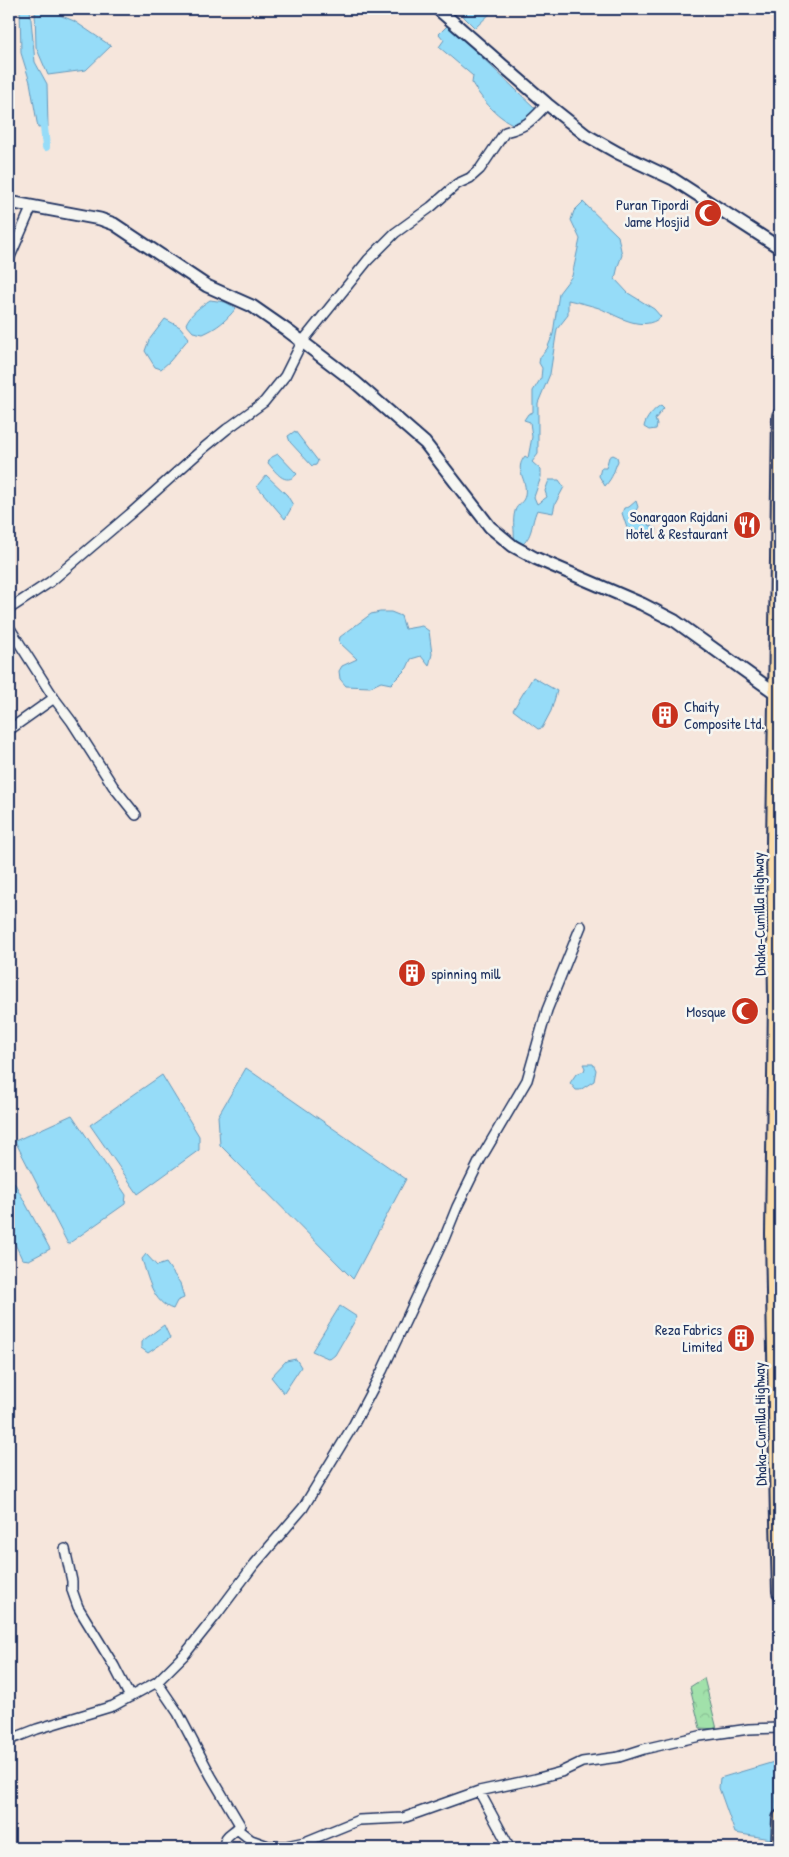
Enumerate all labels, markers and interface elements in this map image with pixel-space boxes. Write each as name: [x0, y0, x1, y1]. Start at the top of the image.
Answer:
place label: Puran Tipordi Jame Mosjid: [616, 194, 689, 232]
mosque icon: Puran Tipordi Jame Mosjid: [693, 198, 723, 228]
place label: Sonargaon Rajdani Hotel & Restaurant: [626, 506, 729, 544]
restaurant icon: Sonargaon Rajdani Hotel & Restaurant: [732, 510, 762, 540]
place label: Chaity Composite Ltd.: [684, 696, 764, 734]
building icon: Chaity Composite Ltd.: [650, 700, 680, 730]
street label: Dhaka–Cumilla Highway: [747, 852, 771, 976]
building icon: spinning mill: [397, 958, 427, 988]
place label: spinning mill: [431, 963, 501, 984]
mosque icon: Mosque: [730, 996, 760, 1026]
place label: Mosque: [686, 1001, 726, 1022]
place label: Reza Fabrics Limited: [655, 1319, 722, 1357]
building icon: Reza Fabrics Limited: [726, 1323, 756, 1353]
street label: Dhaka–Cumilla Highway: [748, 1362, 772, 1486]

